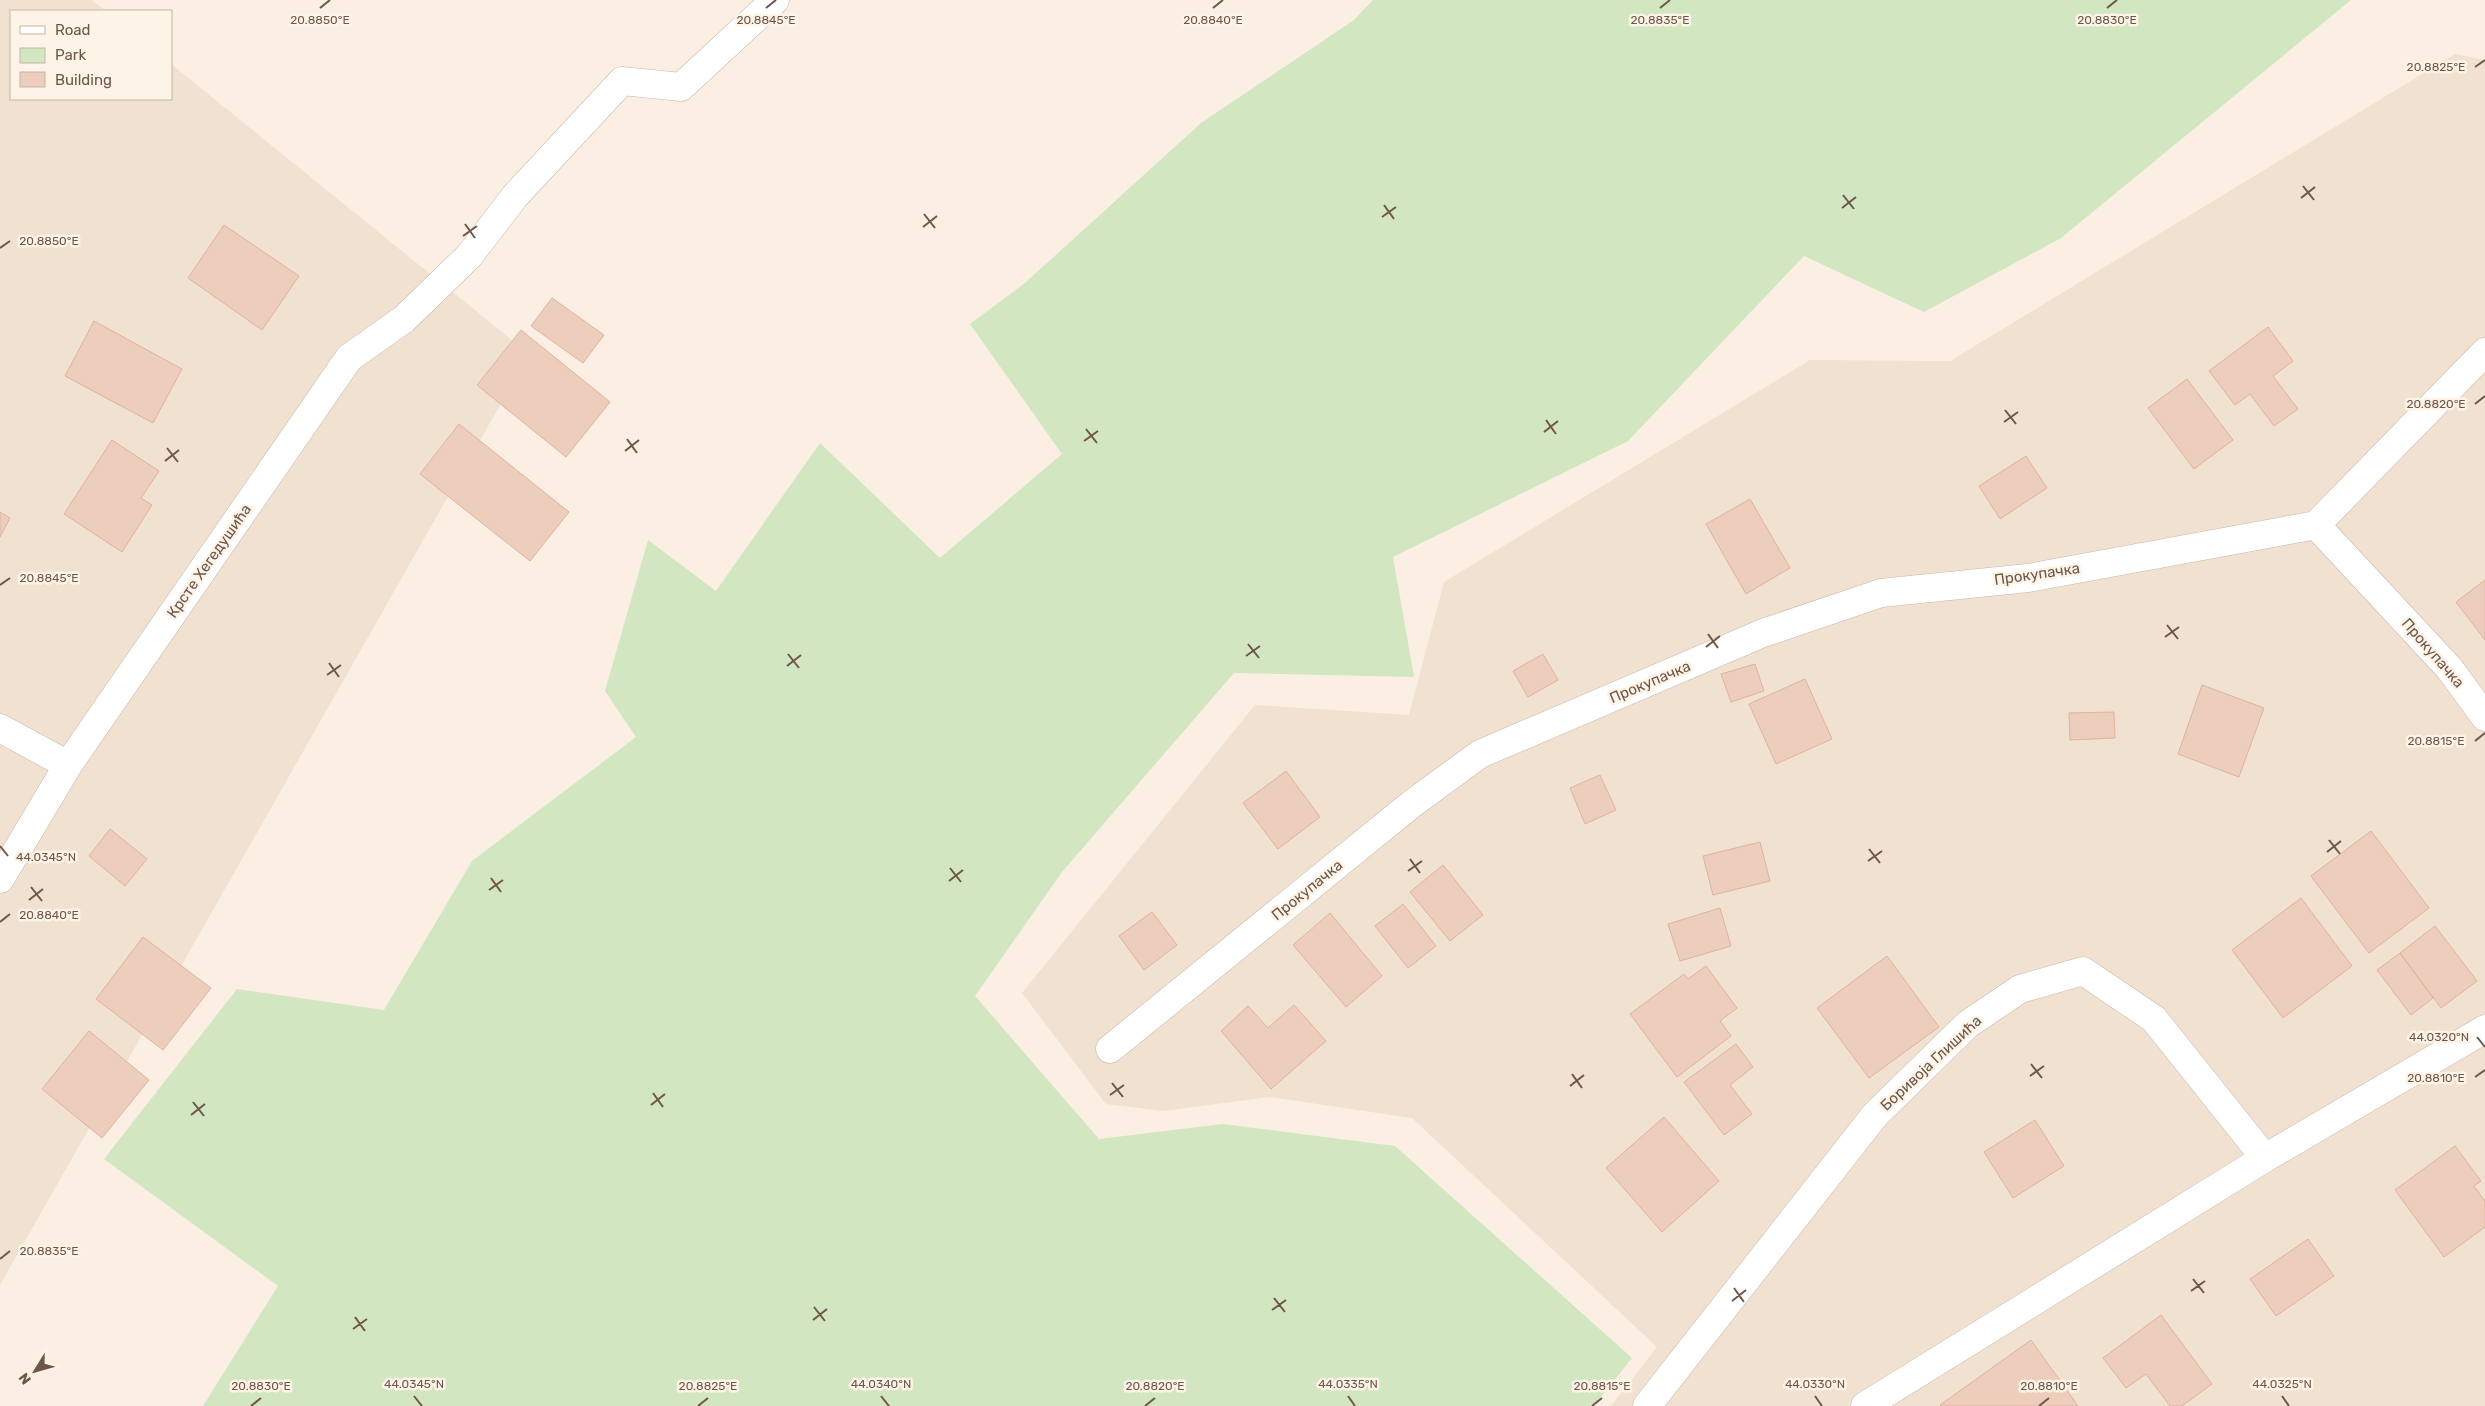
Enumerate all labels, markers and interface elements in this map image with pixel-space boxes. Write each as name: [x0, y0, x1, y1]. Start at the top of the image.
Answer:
legend: [10, 10, 172, 100]
text: 20.8850°E: [290, 13, 350, 27]
text: 20.8845°E: [736, 13, 796, 27]
text: 20.8840°E: [1183, 13, 1243, 27]
text: 20.8835°E: [1631, 13, 1689, 27]
text: 20.8830°E: [2077, 13, 2137, 27]
text: Road: [55, 21, 91, 39]
text: Park: [55, 46, 86, 64]
text: 20.8825°E: [2407, 60, 2465, 74]
text: Building: [55, 71, 112, 89]
text: 20.8850°E: [19, 234, 79, 248]
text: 20.8820°E: [2406, 397, 2466, 411]
street label: Крсте Хегедушића: [163, 501, 255, 621]
street label: Прокупачка: [1993, 559, 2081, 589]
text: 20.8845°E: [19, 571, 79, 585]
street label: Прокупачка: [2398, 615, 2468, 691]
street label: Прокупачка: [1607, 657, 1693, 707]
text: 20.8815°E: [2408, 734, 2464, 748]
text: 44.0345°N: [16, 850, 76, 864]
street label: Прокупачка: [1268, 856, 1346, 924]
text: 20.8840°E: [19, 908, 79, 922]
street label: Боривоја Глишића: [1877, 1012, 1985, 1114]
text: 44.0320°N: [2409, 1030, 2469, 1044]
text: 20.8810°E: [2407, 1071, 2465, 1085]
text: 20.8835°E: [20, 1244, 78, 1258]
north arrow: [10, 1346, 60, 1396]
text: N: [15, 1369, 35, 1388]
text: 44.0345°N: [384, 1377, 444, 1391]
text: 44.0340°N: [851, 1377, 911, 1391]
text: 44.0335°N: [1318, 1377, 1378, 1391]
text: 44.0330°N: [1785, 1377, 1845, 1391]
text: 44.0325°N: [2252, 1377, 2312, 1391]
text: 20.8830°E: [231, 1379, 291, 1393]
text: 20.8825°E: [679, 1379, 737, 1393]
text: 20.8820°E: [1125, 1379, 1185, 1393]
text: 20.8815°E: [1574, 1379, 1630, 1393]
text: 20.8810°E: [2020, 1379, 2078, 1393]

